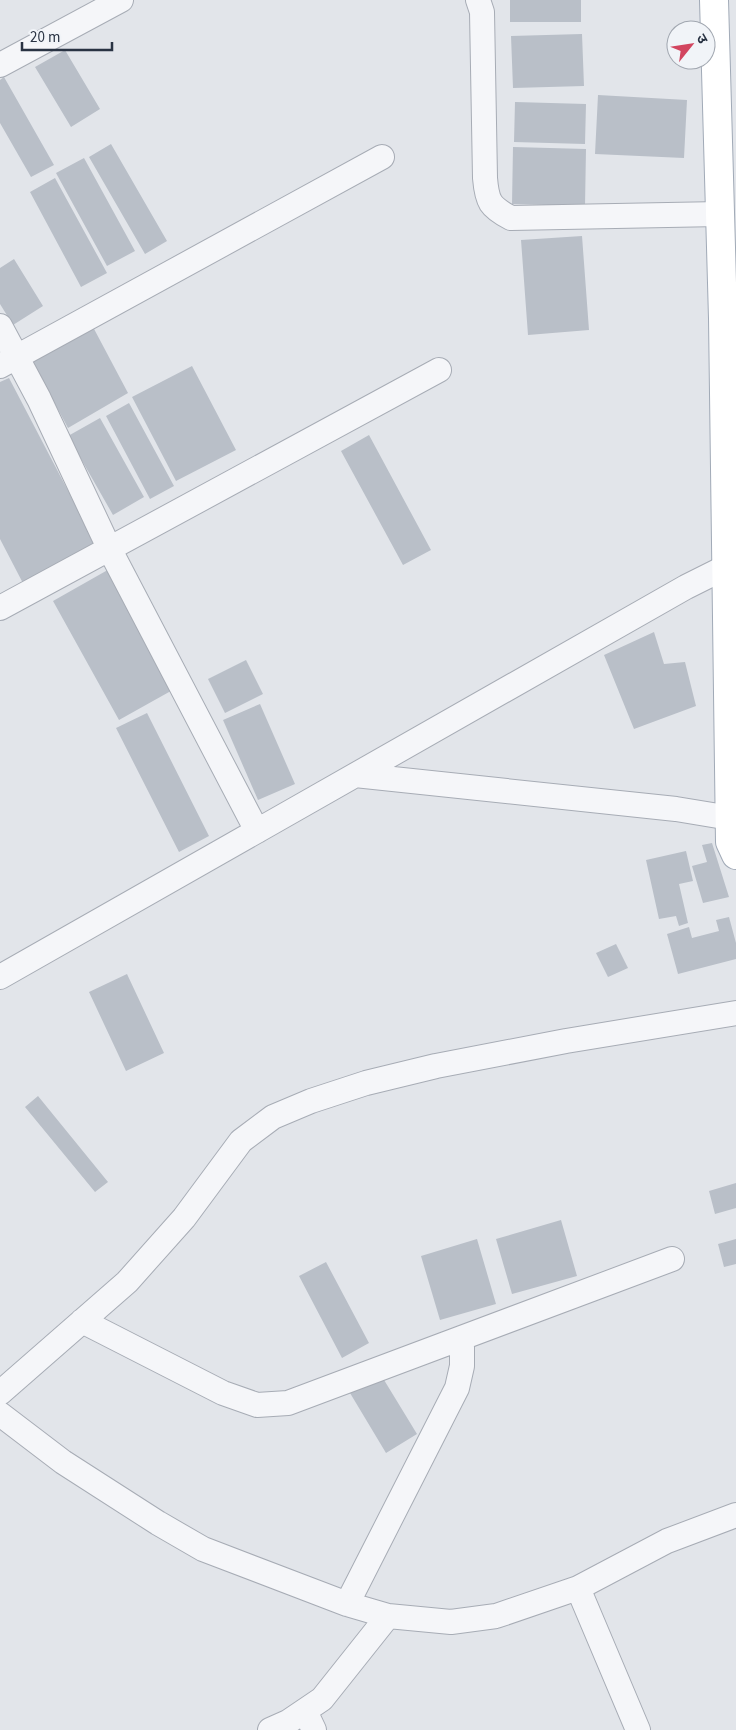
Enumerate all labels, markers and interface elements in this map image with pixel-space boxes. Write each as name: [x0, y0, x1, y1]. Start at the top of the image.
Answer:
scale bar: [22, 20, 112, 52]
north arrow: [666, 20, 716, 70]
text: 20 m: [30, 27, 60, 48]
text: उ: [691, 30, 713, 48]

